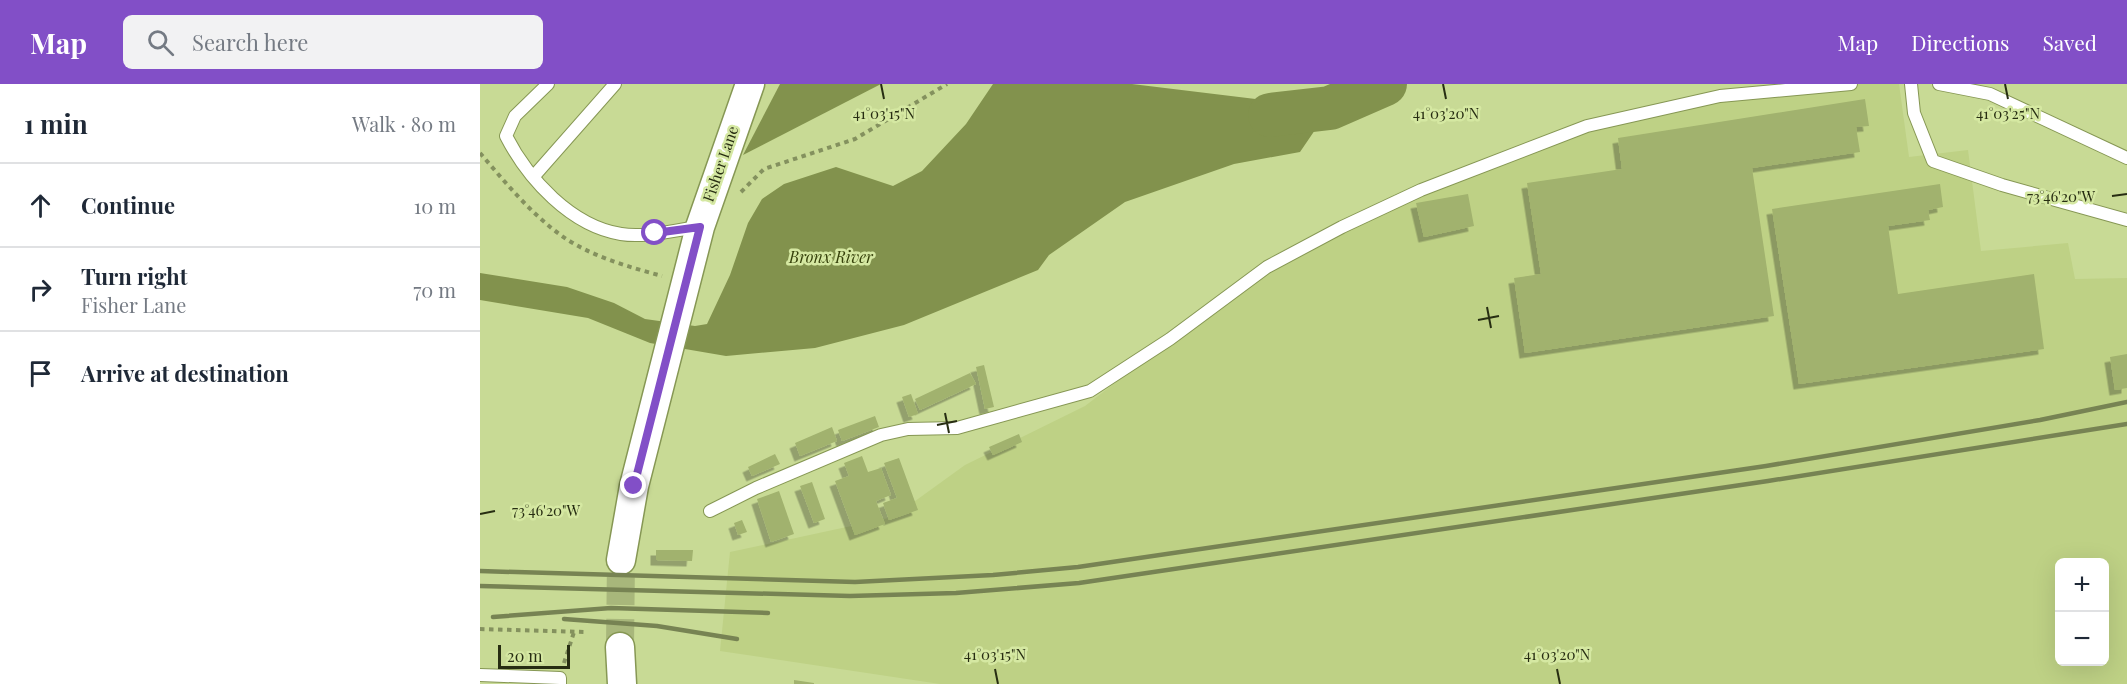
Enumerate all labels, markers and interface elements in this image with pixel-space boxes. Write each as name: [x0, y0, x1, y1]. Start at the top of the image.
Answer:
search box: [123, 15, 543, 69]
text: Map: [30, 24, 87, 61]
icon: search: [144, 26, 177, 59]
text: Search here: [192, 27, 308, 57]
text: Map: [1837, 28, 1878, 56]
text: Directions: [1911, 28, 2009, 56]
text: Saved: [2042, 28, 2097, 56]
text: 41°03'15"N: [853, 103, 916, 123]
text: 41°03'20"N: [1413, 103, 1480, 123]
text: 41°03'25"N: [1976, 103, 2040, 123]
text: 1 min: [24, 106, 88, 141]
text: Walk · 80 m: [352, 110, 456, 137]
street label: Fisher Lane: [698, 123, 742, 204]
text: 73°46'20"W: [2027, 186, 2095, 206]
icon: ahead: [24, 189, 57, 222]
text: Continue: [81, 190, 175, 220]
text: 10 m: [414, 192, 456, 219]
route start: [641, 219, 667, 245]
water label: Bronx River: [788, 246, 874, 267]
text: Turn right: [81, 261, 187, 291]
icon: right: [24, 273, 57, 306]
text: 70 m: [413, 276, 456, 303]
text: Fisher Lane: [81, 291, 186, 318]
icon: arrive: [24, 357, 57, 390]
text: Arrive at destination: [81, 358, 289, 388]
route end: [620, 472, 646, 498]
text: 73°46'20"W: [512, 500, 580, 520]
map controls: [2055, 558, 2109, 666]
button: +: [2055, 558, 2109, 612]
button: −: [2055, 612, 2109, 666]
scale bar: [498, 642, 570, 670]
text: 41°03'15"N: [964, 644, 1027, 664]
text: 41°03'20"N: [1524, 644, 1591, 664]
text: 20 m: [507, 645, 542, 666]

